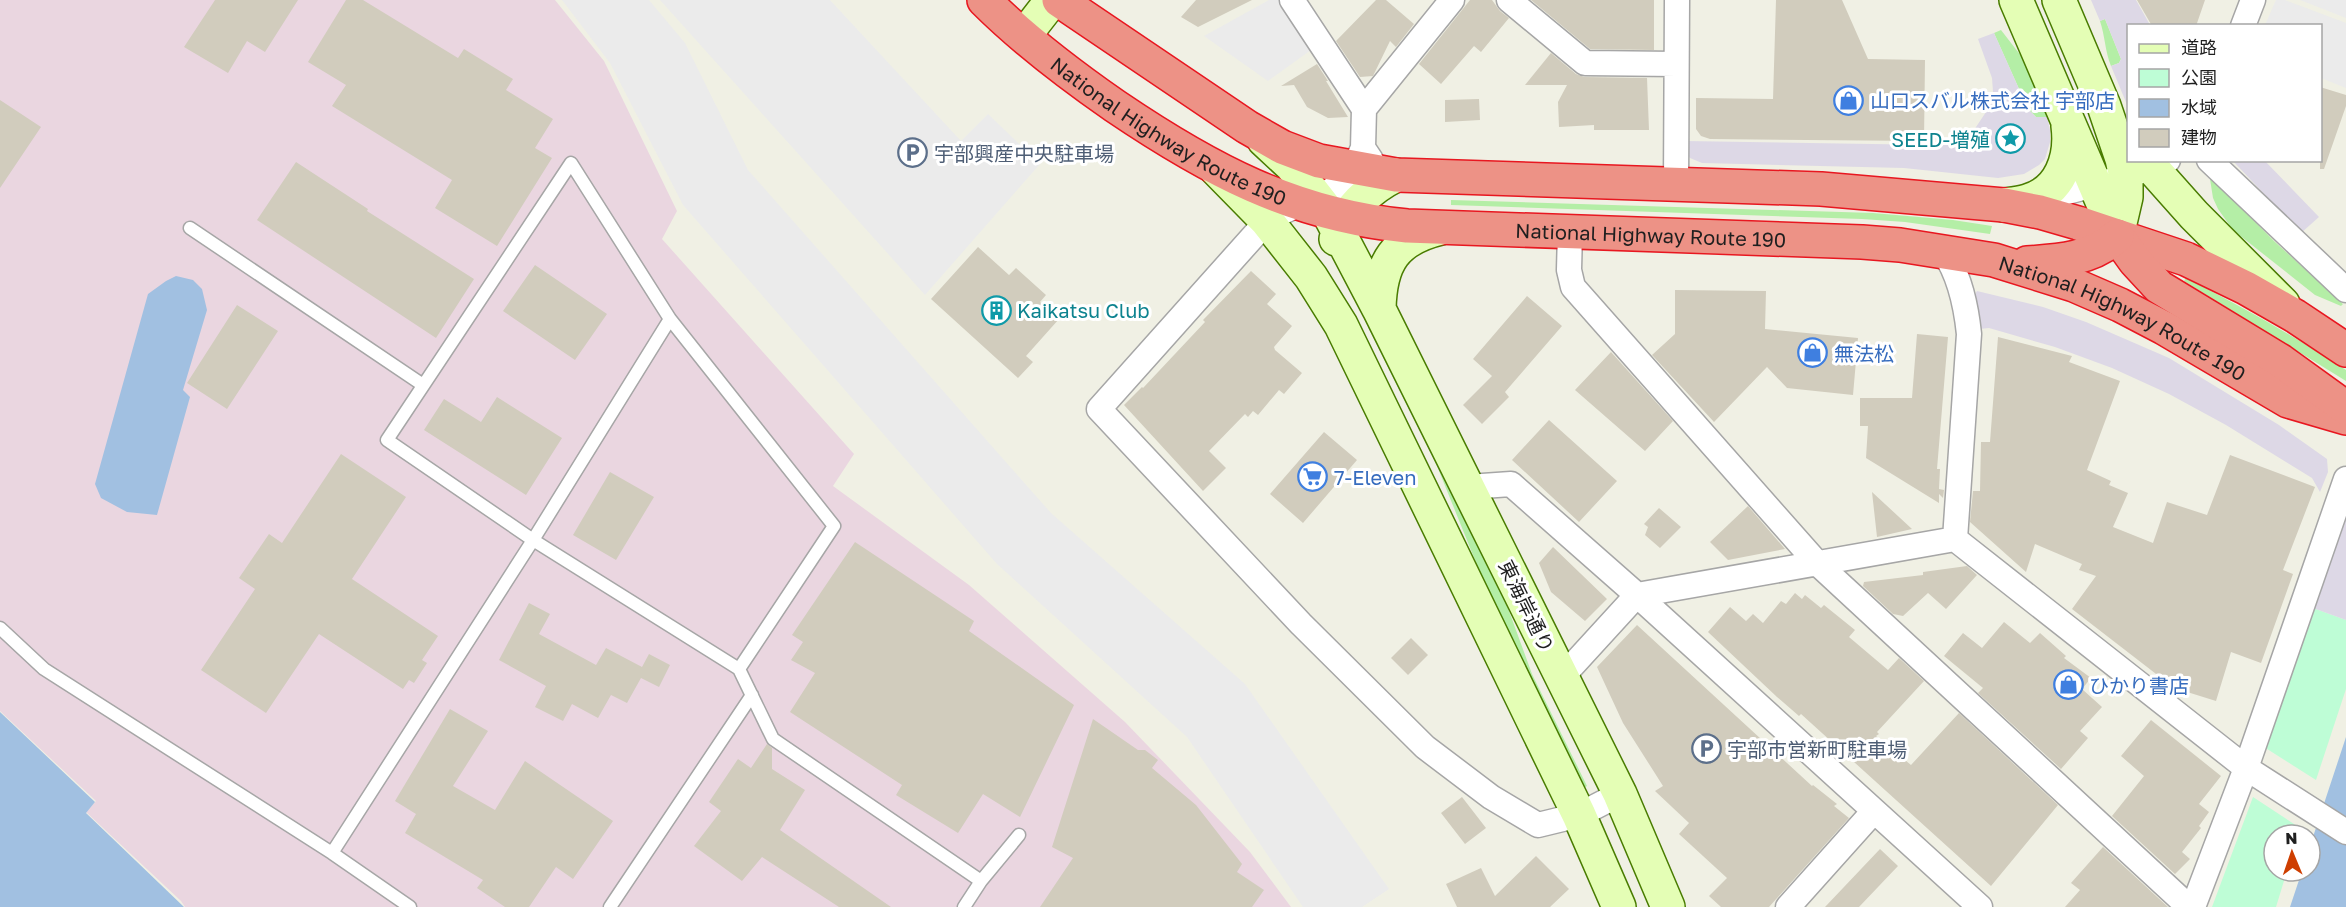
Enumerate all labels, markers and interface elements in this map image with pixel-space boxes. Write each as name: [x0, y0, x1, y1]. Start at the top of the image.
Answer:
legend: [2127, 24, 2322, 162]
text: 道路: [2181, 36, 2217, 58]
street label: National Highway Route 190: [1046, 51, 1290, 210]
text: 公園: [2181, 66, 2217, 88]
shop icon: 山口スバル株式会社 宇部店: [1833, 84, 1865, 116]
place label: 山口スバル株式会社 宇部店: [1870, 88, 2115, 112]
text: 水域: [2181, 96, 2217, 118]
place icon: SEED-増殖: [1995, 123, 2027, 155]
text: 建物: [2181, 126, 2217, 148]
place label: SEED-増殖: [1891, 127, 1990, 151]
parking icon: 宇部興産中央駐車場: [897, 137, 929, 169]
place label: 宇部興産中央駐車場: [934, 141, 1114, 165]
street label: National Highway Route 190: [1515, 218, 1787, 251]
street label: National Highway Route 190: [1996, 250, 2250, 386]
building icon: Kaikatsu Club: [980, 294, 1012, 326]
place label: Kaikatsu Club: [1017, 298, 1150, 322]
shop icon: 無法松: [1797, 337, 1829, 369]
place label: 無法松: [1834, 341, 1894, 365]
supermarket icon: 7-Eleven: [1297, 461, 1329, 493]
place label: 7-Eleven: [1334, 465, 1417, 489]
street label: 東海岸通り: [1494, 556, 1560, 656]
shop icon: ひかり書店: [2052, 669, 2084, 701]
place label: ひかり書店: [2089, 673, 2189, 697]
parking icon: 宇部市営新町駐車場: [1690, 733, 1722, 765]
place label: 宇部市営新町駐車場: [1727, 737, 1907, 761]
north arrow: [2262, 823, 2322, 883]
text: N: [2285, 828, 2298, 848]

